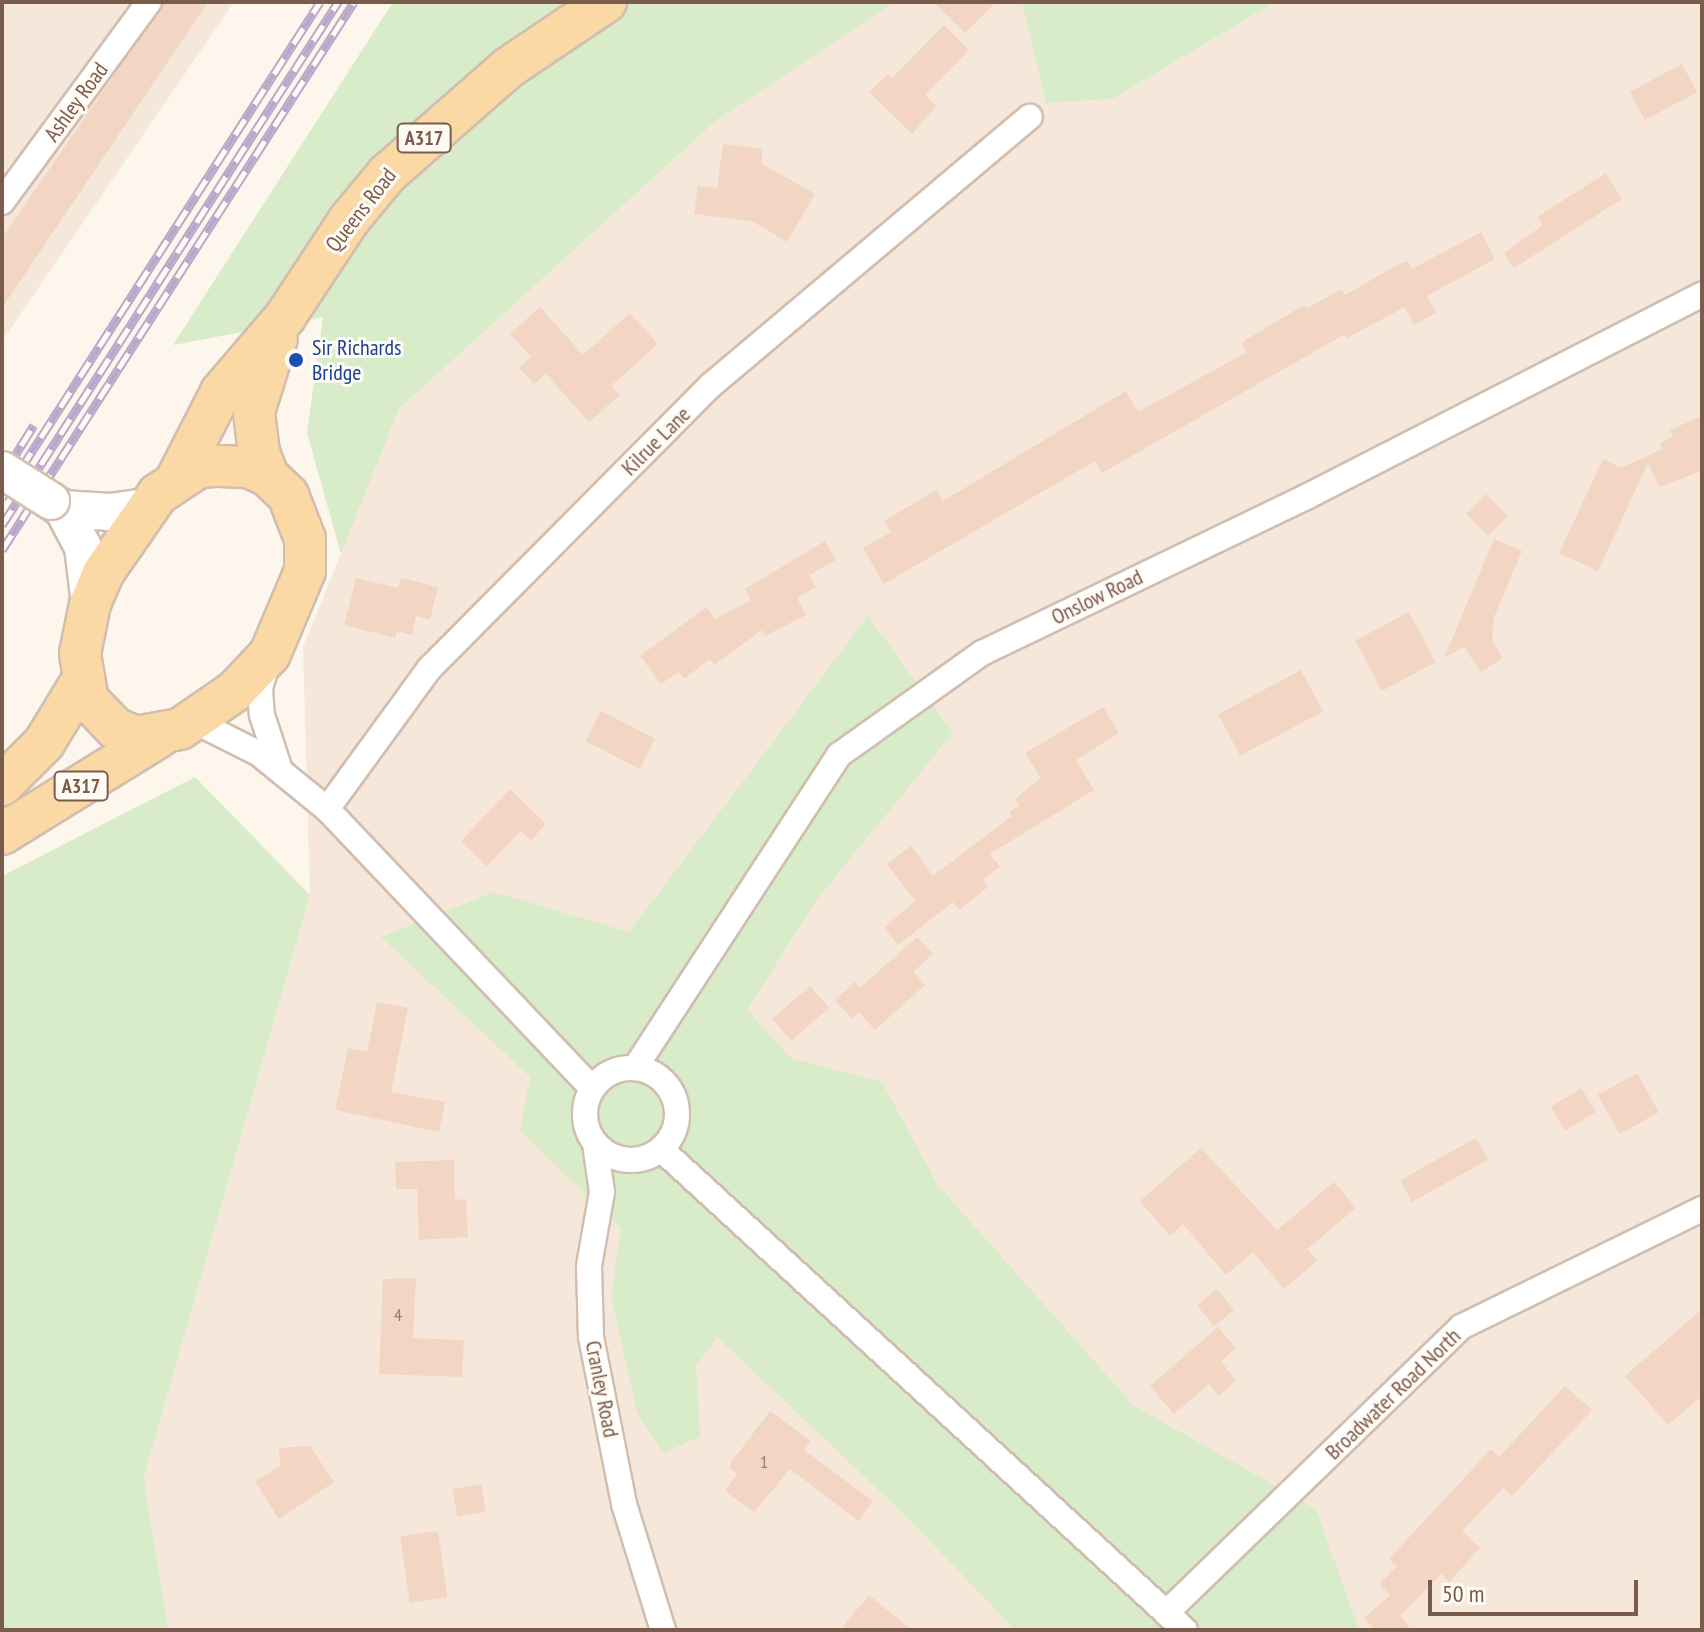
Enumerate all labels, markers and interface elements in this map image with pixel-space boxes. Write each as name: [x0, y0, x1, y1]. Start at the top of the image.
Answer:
street label: Ashley Road: [38, 57, 114, 147]
road number: A317: [396, 122, 452, 154]
street label: Queens Road: [320, 163, 402, 257]
place label: Sir Richards Bridge: [312, 334, 402, 386]
marker: Sir Richards Bridge: [287, 351, 305, 369]
street label: Kilrue Lane: [616, 401, 696, 481]
street label: Onslow Road: [1047, 563, 1147, 631]
road number: A317: [53, 770, 109, 802]
house number: 4: [394, 1304, 402, 1326]
street label: Broadwater Road North: [1320, 1323, 1466, 1465]
street label: Cranley Road: [580, 1338, 624, 1440]
house number: 1: [760, 1451, 768, 1473]
scale bar: [1432, 1564, 1642, 1614]
text: 50 m: [1442, 1578, 1484, 1609]

